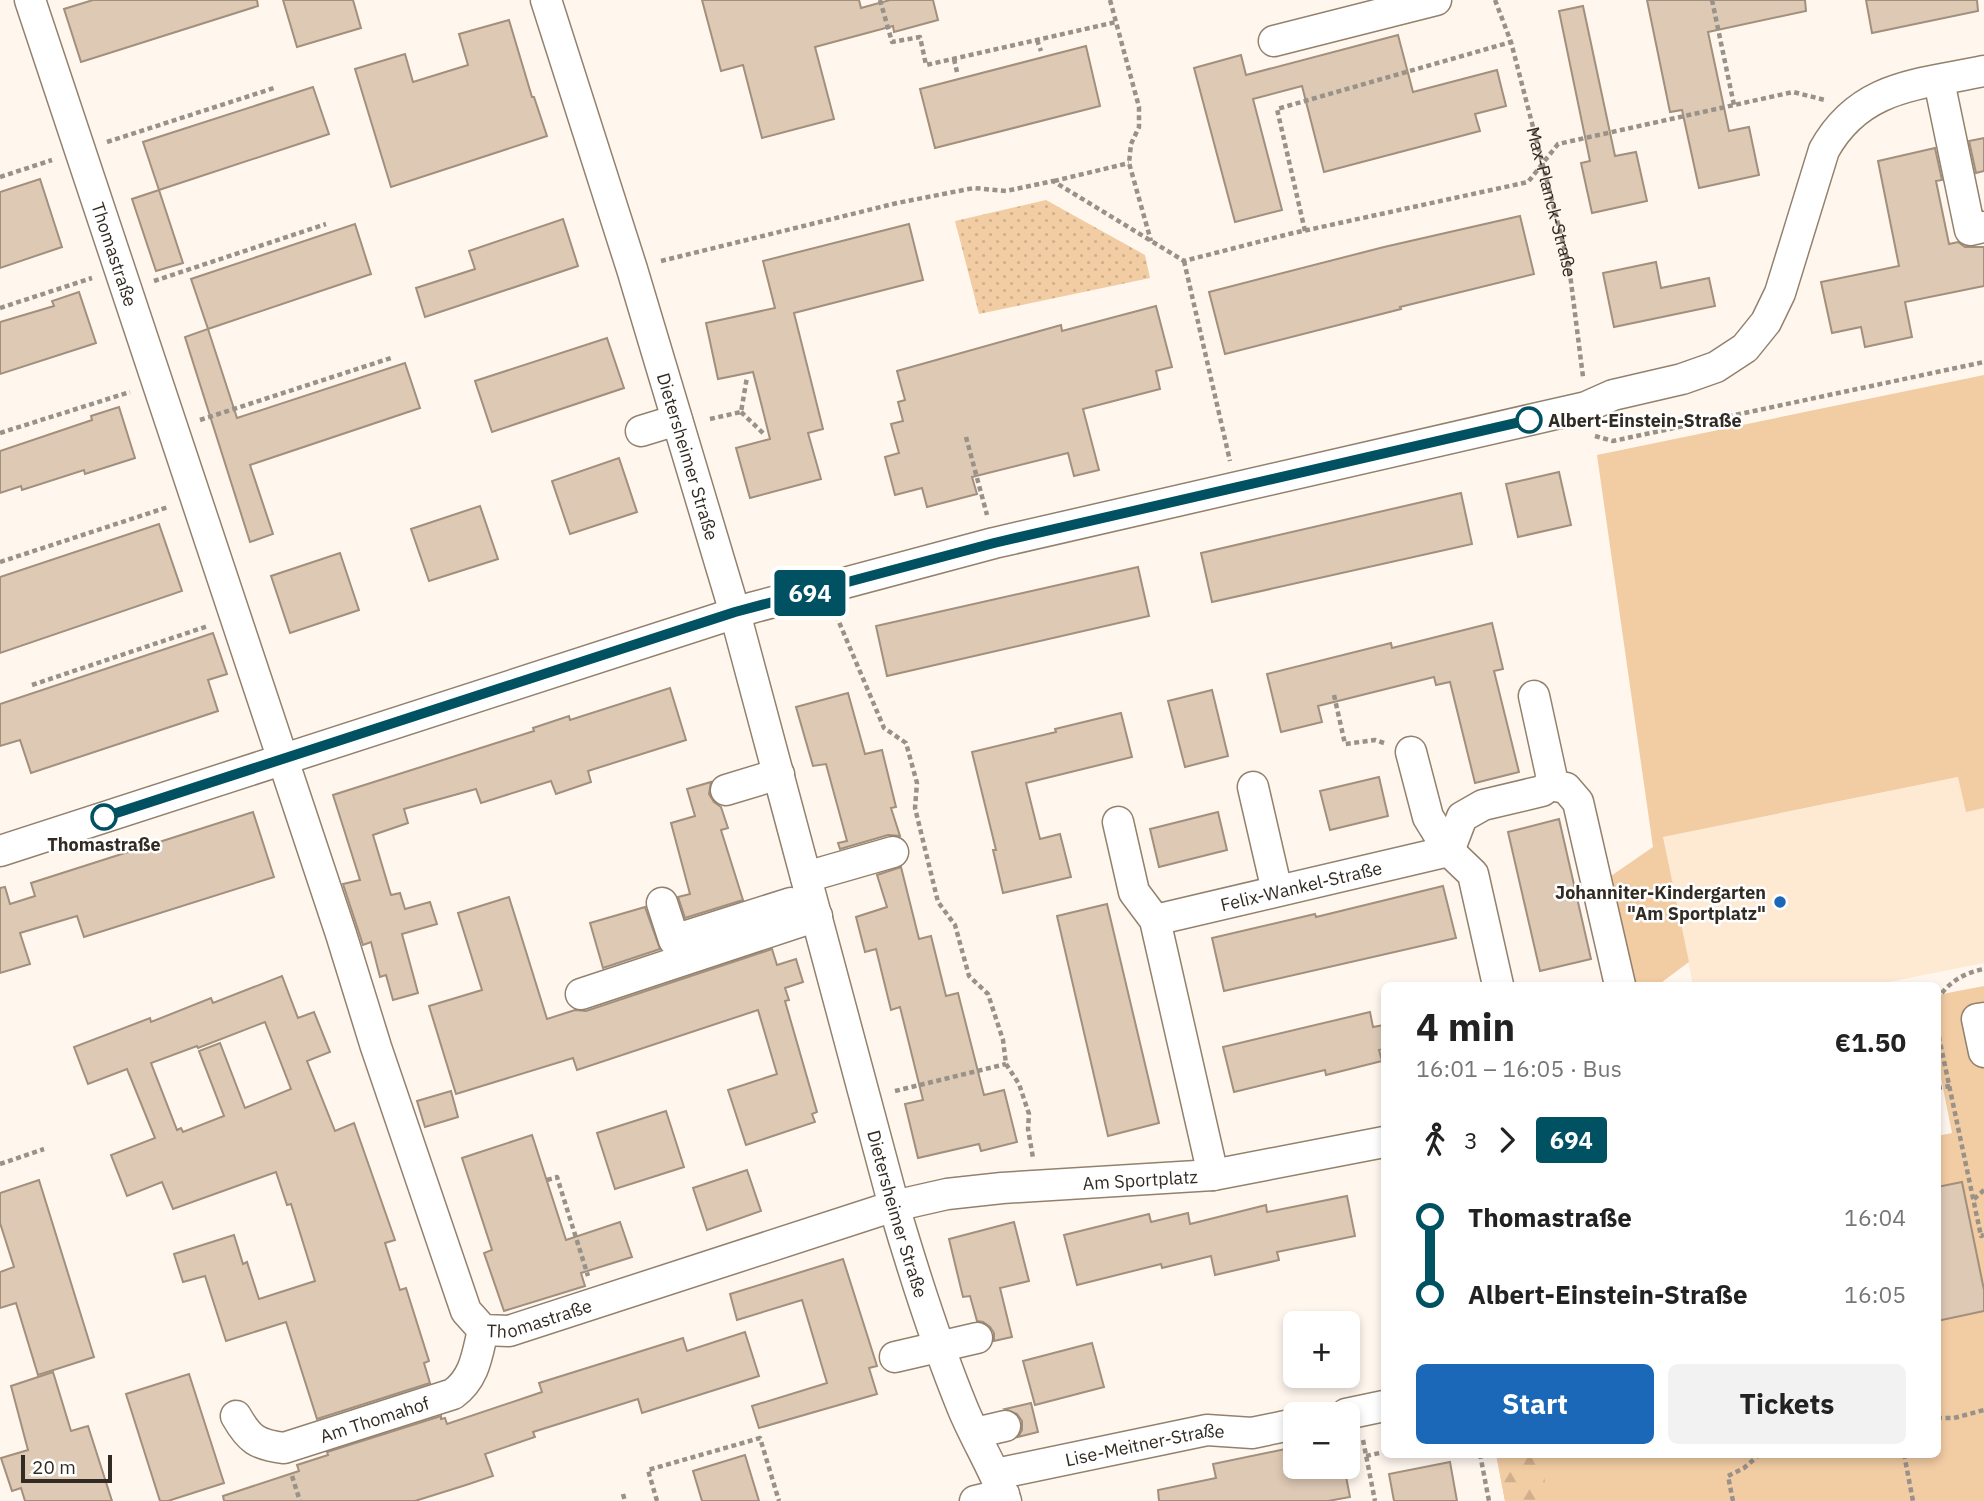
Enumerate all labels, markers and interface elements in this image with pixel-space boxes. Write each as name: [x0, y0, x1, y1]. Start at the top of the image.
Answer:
street label: Max-Planck-Straße: [1522, 124, 1582, 278]
street label: Thomastraße: [87, 199, 143, 309]
street label: Dietersheimer Straße: [652, 370, 724, 543]
marker: Albert-Einstein-Straße: [1516, 407, 1542, 433]
place label: Albert-Einstein-Straße: [1548, 409, 1742, 432]
line badge: 694: [770, 570, 850, 616]
text: 694: [788, 577, 832, 609]
marker: Thomastraße: [91, 804, 117, 830]
place label: Thomastraße: [47, 833, 161, 856]
street label: Felix-Wankel-Straße: [1218, 856, 1384, 916]
place label: Johanniter-Kindergarten "Am Sportplatz": [1555, 881, 1766, 925]
marker: Johanniter-Kindergarten "Am Sportplatz": [1772, 894, 1788, 910]
text: 4 min: [1416, 1002, 1515, 1051]
text: €1.50: [1835, 1025, 1906, 1059]
text: 16:01 – 16:05 · Bus: [1416, 1053, 1622, 1083]
icon: walk: [1416, 1121, 1454, 1159]
icon: forward: [1488, 1121, 1526, 1159]
text: 694: [1550, 1124, 1593, 1156]
text: 3: [1464, 1125, 1478, 1155]
street label: Dietersheimer Straße: [863, 1127, 933, 1301]
street label: Am Sportplatz: [1082, 1164, 1198, 1195]
text: Thomastraße: [1468, 1200, 1632, 1234]
text: 16:04: [1844, 1202, 1906, 1232]
text: Albert-Einstein-Straße: [1468, 1277, 1748, 1311]
text: 16:05: [1844, 1279, 1906, 1309]
street label: Thomastraße: [486, 1293, 595, 1343]
map controls: [1283, 1311, 1360, 1479]
button: +: [1283, 1311, 1360, 1388]
button: Start: [1416, 1364, 1654, 1444]
button: Tickets: [1668, 1364, 1906, 1444]
street label: Am Thomahof: [317, 1391, 432, 1447]
button: −: [1283, 1402, 1360, 1479]
street label: Lise-Meitner-Straße: [1063, 1418, 1226, 1471]
scale bar: [21, 1452, 112, 1484]
text: 20 m: [32, 1455, 76, 1479]

